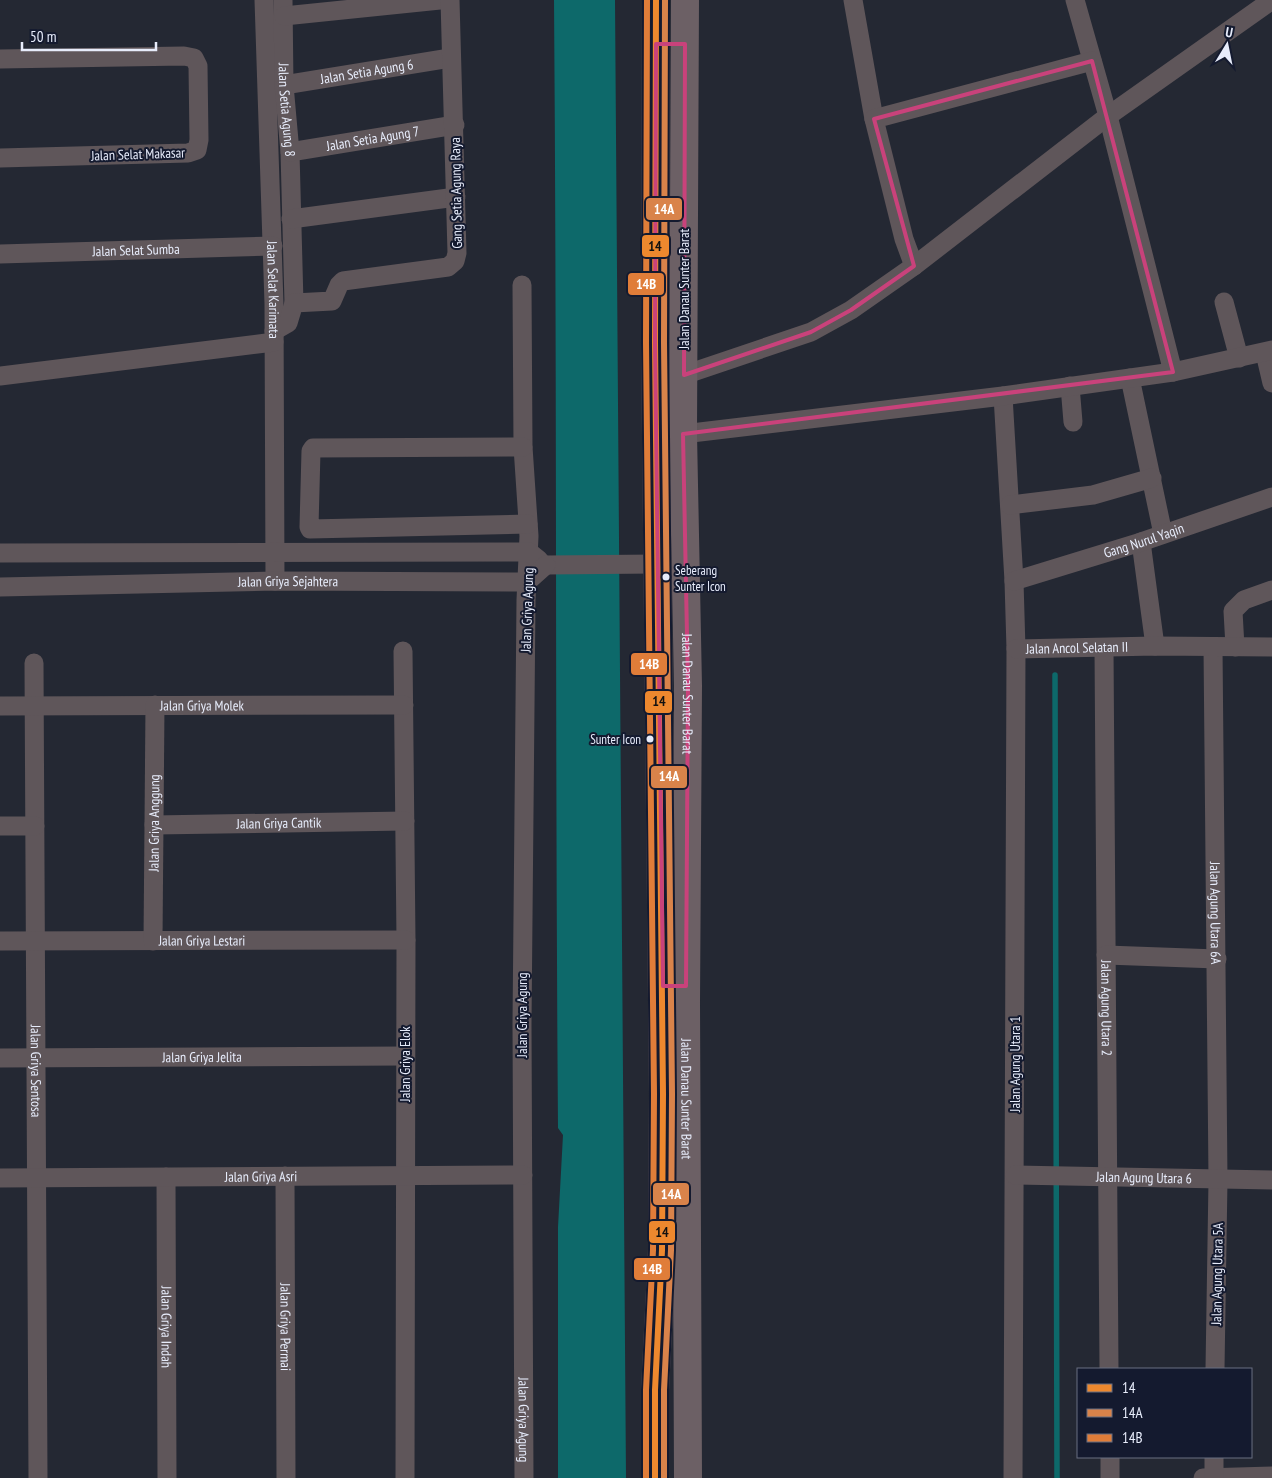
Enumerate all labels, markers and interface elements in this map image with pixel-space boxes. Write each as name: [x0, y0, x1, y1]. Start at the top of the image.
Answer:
scale bar: [22, 20, 156, 52]
north arrow: [1202, 20, 1252, 70]
text: U: [1224, 23, 1234, 42]
text: 50 m: [30, 27, 56, 46]
street label: Jalan Setia Agung 6: [318, 55, 415, 88]
street label: Jalan Setia Agung 8: [275, 62, 299, 157]
street label: Jalan Setia Agung 7: [324, 122, 421, 155]
street label: Gang Setia Agung Raya: [446, 137, 466, 249]
street label: Jalan Selat Makasar: [90, 143, 186, 165]
line badge: 14A: [645, 197, 683, 221]
text: 14A: [654, 200, 675, 218]
street label: Jalan Danau Sunter Barat: [675, 229, 693, 350]
line badge: 14: [641, 234, 670, 258]
text: 14: [648, 237, 662, 255]
street label: Jalan Selat Sumba: [91, 240, 180, 260]
street label: Jalan Selat Karimata: [263, 240, 283, 339]
line badge: 14B: [627, 272, 665, 296]
text: 14B: [636, 275, 656, 293]
street label: Gang Nurul Yaqin: [1101, 519, 1186, 562]
place label: Seberang Sunter Icon: [675, 562, 726, 595]
street label: Jalan Griya Agung: [516, 567, 537, 654]
street label: Jalan Griya Sejahtera: [237, 572, 338, 591]
marker: Seberang Sunter Icon: [661, 572, 671, 582]
street label: Jalan Danau Sunter Barat: [678, 632, 697, 755]
street label: Jalan Ancol Selatan II: [1025, 638, 1128, 658]
line badge: 14B: [630, 652, 668, 676]
text: 14B: [639, 655, 659, 673]
line badge: 14: [644, 690, 673, 714]
text: 14: [652, 692, 666, 710]
street label: Jalan Griya Molek: [159, 696, 245, 715]
place label: Sunter Icon: [590, 731, 641, 748]
marker: Sunter Icon: [645, 734, 655, 744]
line badge: 14A: [650, 765, 688, 789]
text: 14A: [659, 767, 680, 785]
street label: Jalan Griya Anggung: [145, 774, 163, 873]
street label: Jalan Griya Cantik: [235, 813, 322, 833]
street label: Jalan Agung Utara 6A: [1206, 861, 1225, 965]
street label: Jalan Griya Lestari: [158, 931, 245, 950]
street label: Jalan Agung Utara 2: [1097, 959, 1116, 1056]
street label: Jalan Griya Agung: [513, 973, 531, 1058]
street label: Jalan Agung Utara 1: [1006, 1016, 1024, 1113]
street label: Jalan Griya Sentosa: [27, 1024, 45, 1117]
street label: Jalan Griya Elok: [396, 1026, 414, 1103]
street label: Jalan Danau Sunter Barat: [677, 1037, 696, 1160]
street label: Jalan Griya Jelita: [161, 1048, 242, 1066]
street label: Jalan Griya Asri: [224, 1167, 297, 1186]
street label: Jalan Agung Utara 6: [1095, 1168, 1192, 1187]
line badge: 14A: [652, 1182, 690, 1206]
text: 14A: [661, 1185, 682, 1203]
line badge: 14: [648, 1220, 676, 1244]
street label: Jalan Agung Utara 5A: [1207, 1222, 1227, 1326]
text: 14: [655, 1223, 669, 1241]
line badge: 14B: [633, 1257, 671, 1281]
text: 14B: [642, 1260, 662, 1278]
street label: Jalan Griya Permai: [276, 1282, 295, 1371]
street label: Jalan Griya Indah: [157, 1285, 176, 1368]
legend: [1077, 1368, 1252, 1458]
street label: Jalan Griya Agung: [515, 1376, 533, 1462]
text: 14: [1122, 1378, 1136, 1397]
text: 14A: [1122, 1403, 1144, 1422]
text: 14B: [1122, 1428, 1143, 1447]

